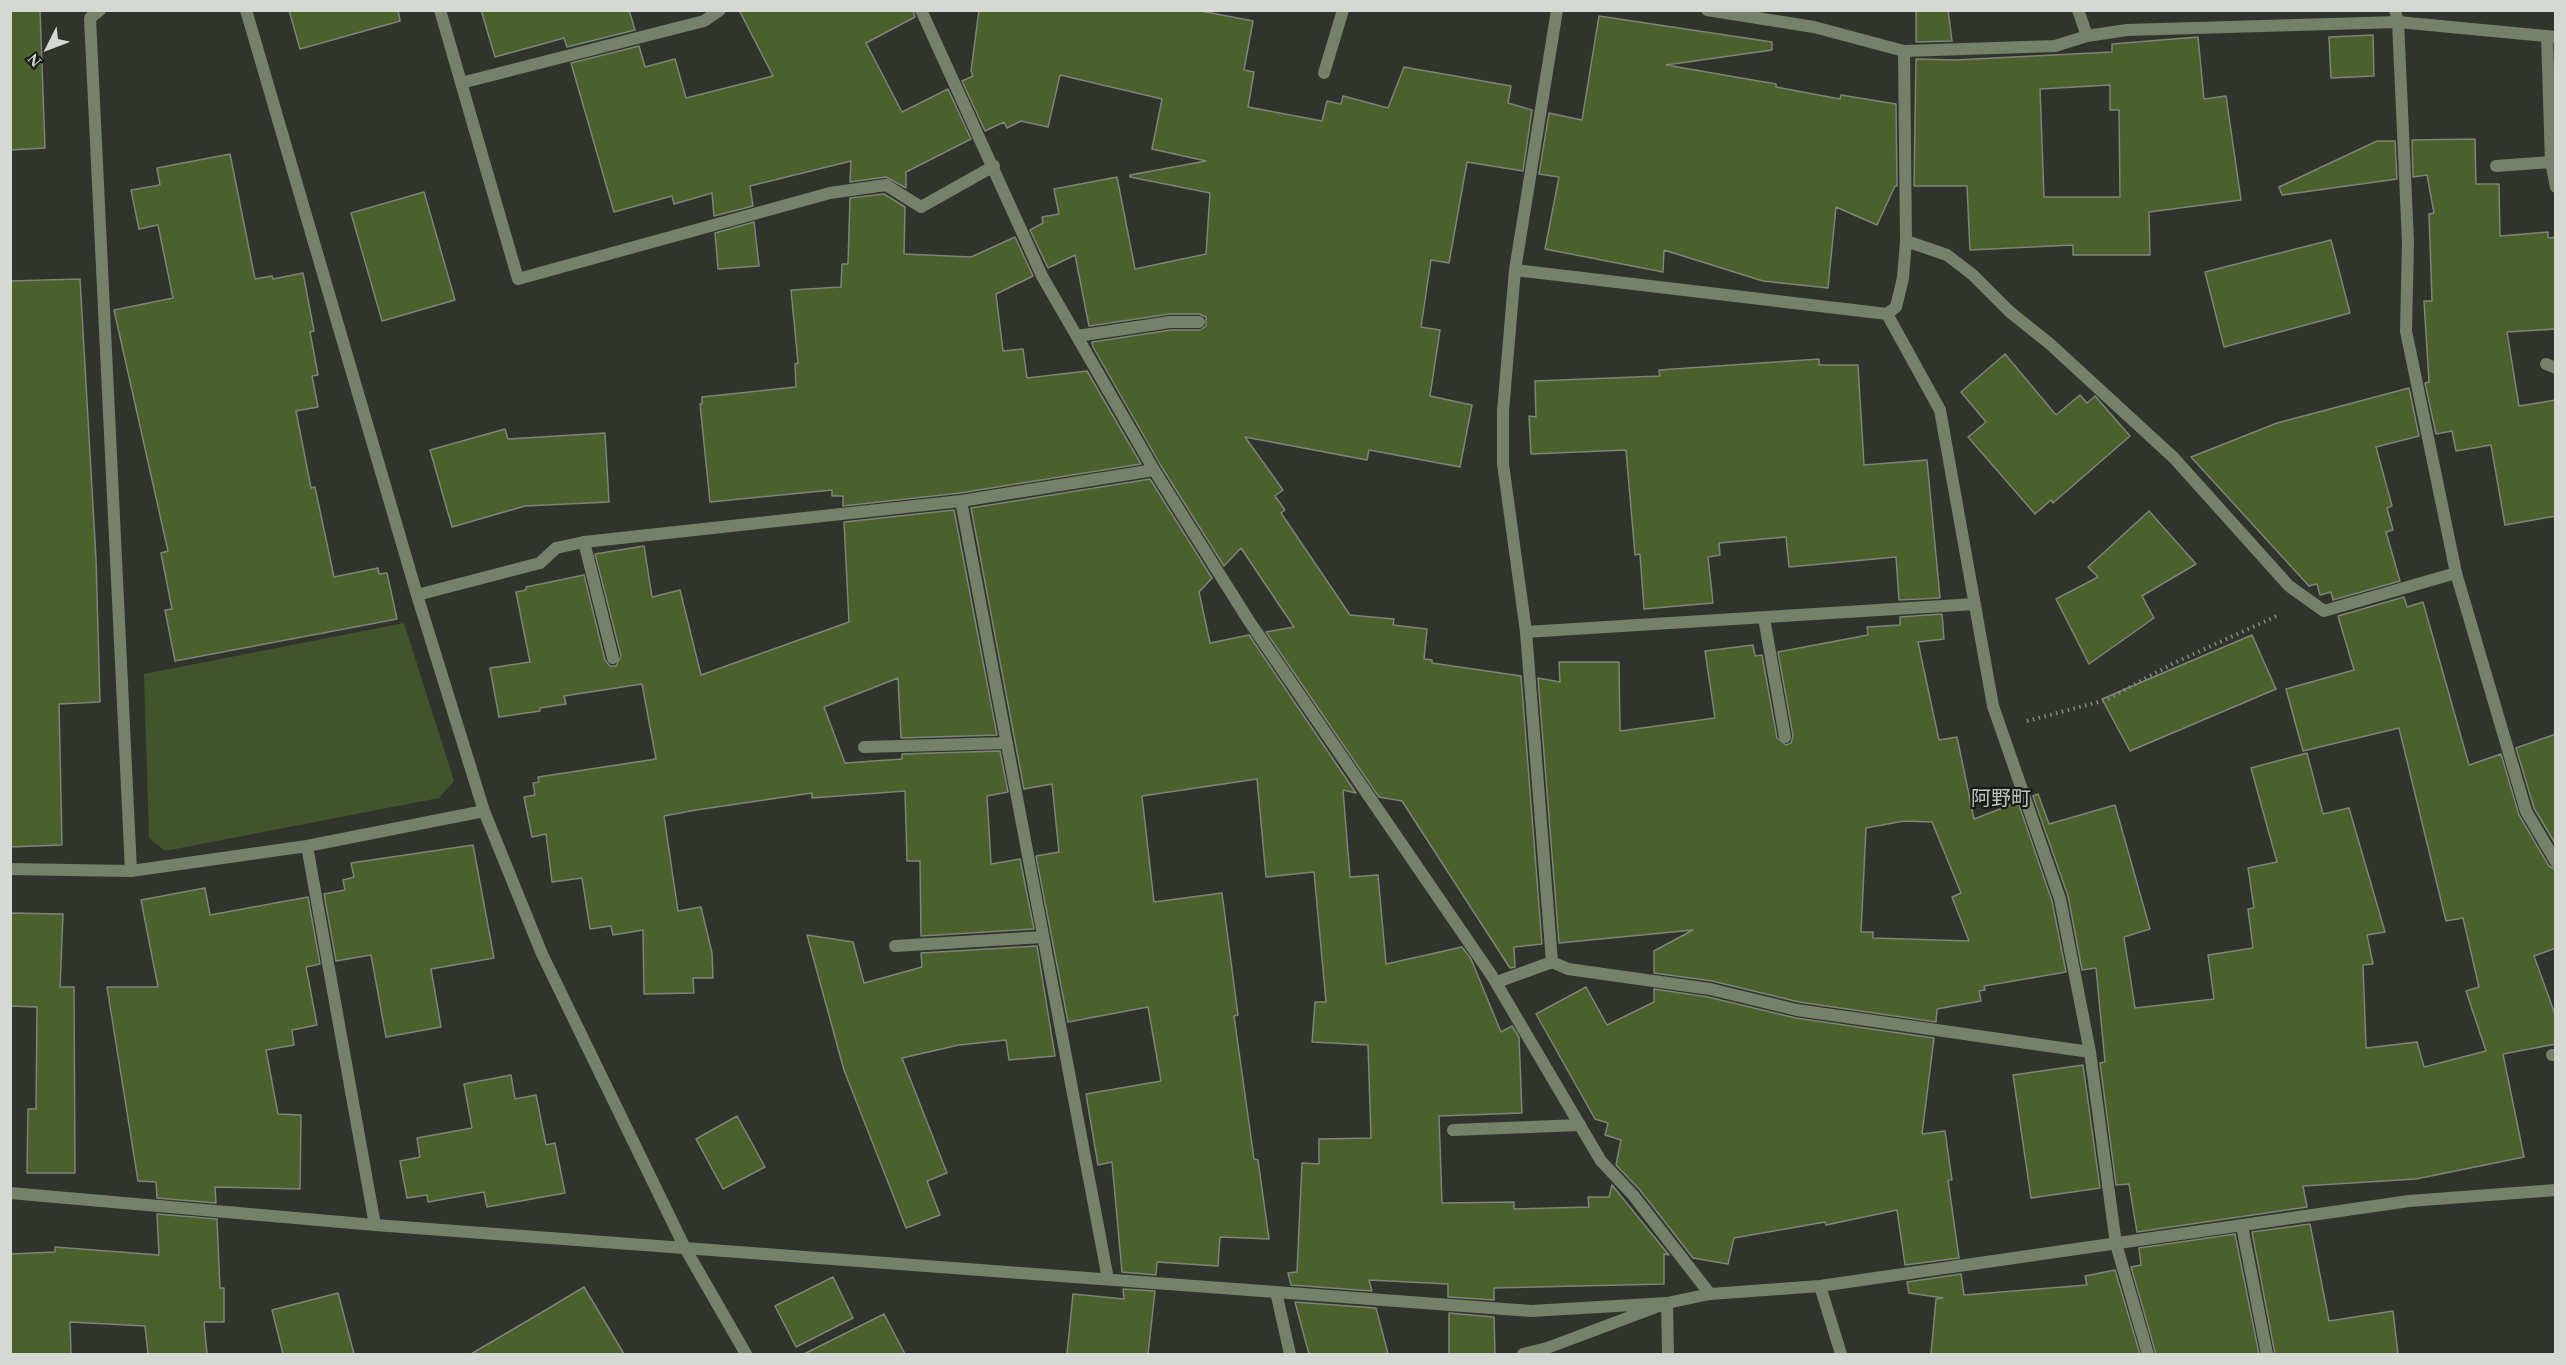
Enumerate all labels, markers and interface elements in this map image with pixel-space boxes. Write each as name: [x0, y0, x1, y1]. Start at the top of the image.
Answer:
north arrow: [18, 18, 78, 78]
text: N: [24, 50, 44, 70]
district label: 阿野町: [1971, 785, 2031, 809]

